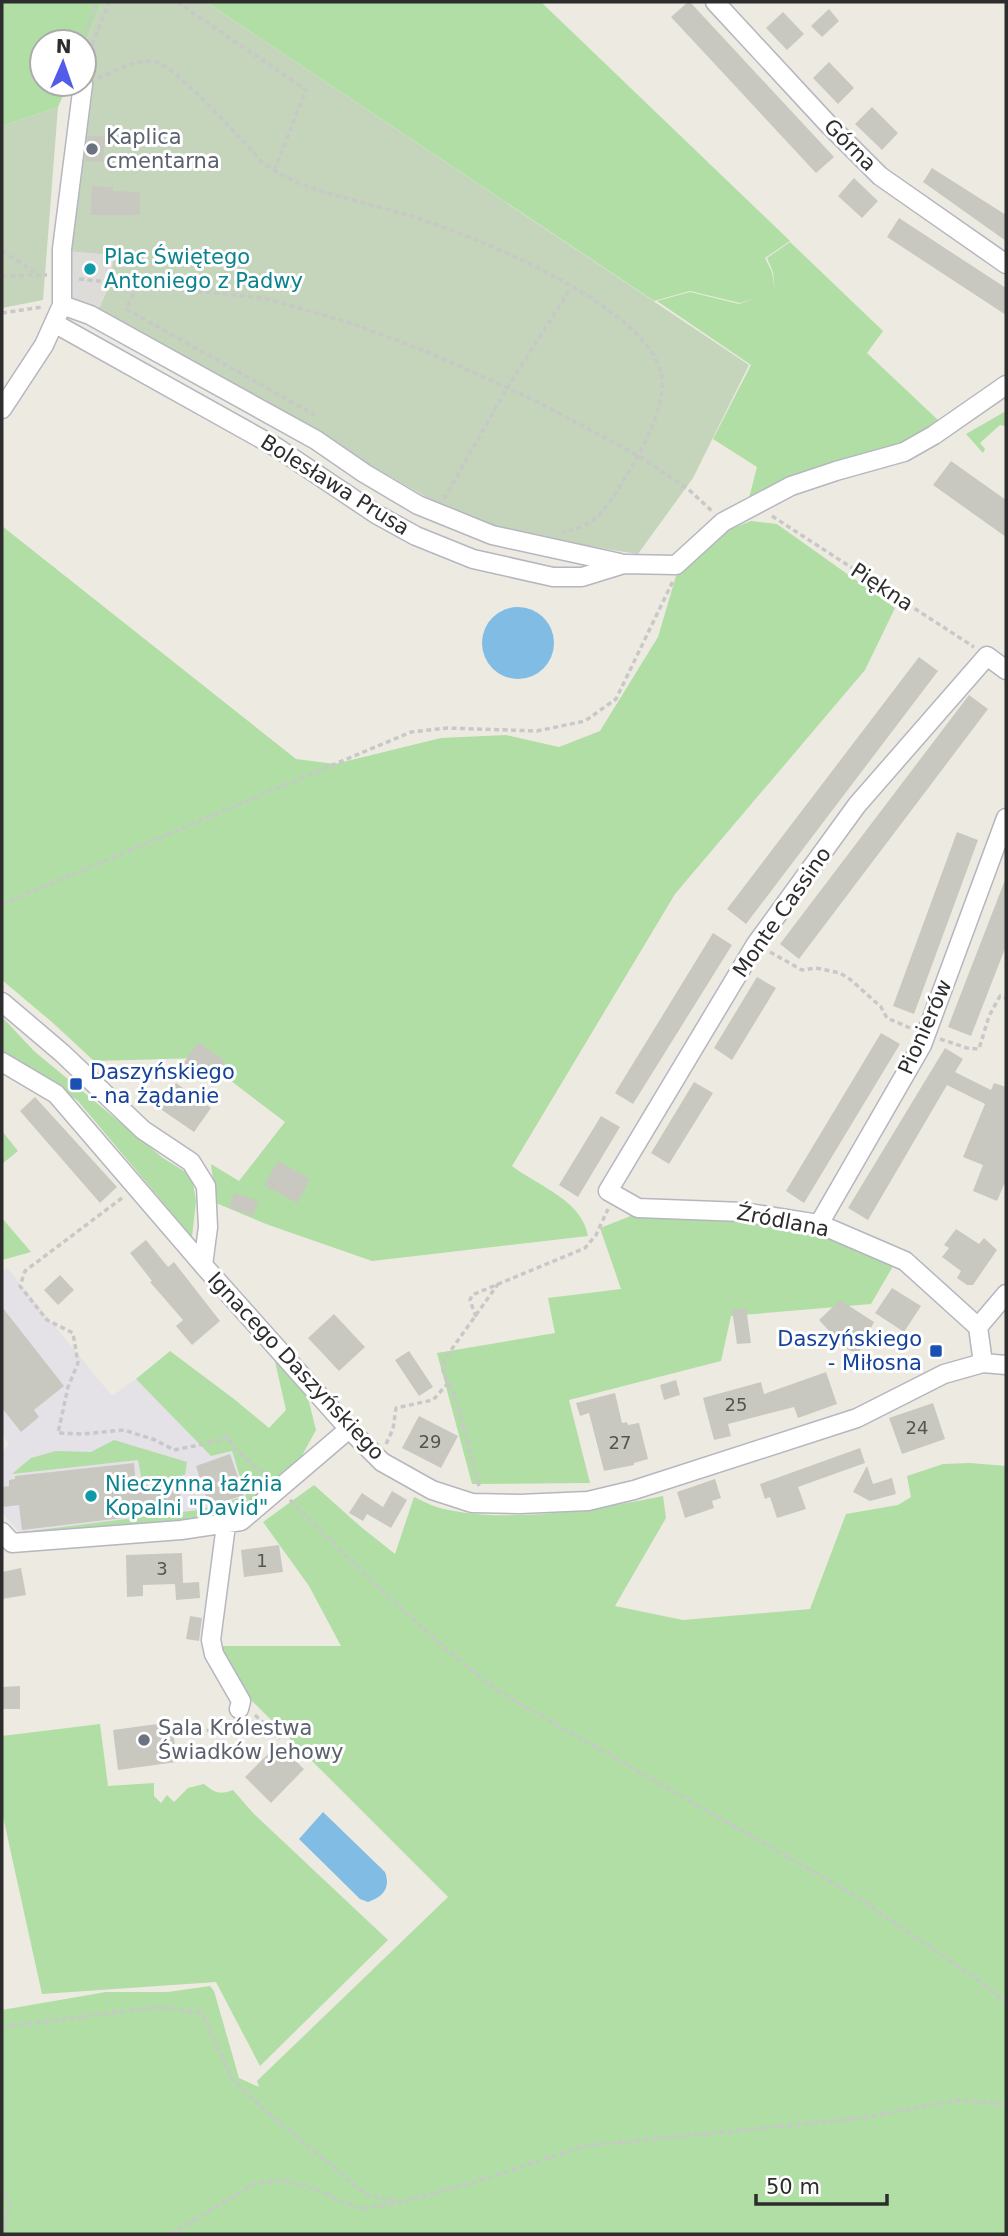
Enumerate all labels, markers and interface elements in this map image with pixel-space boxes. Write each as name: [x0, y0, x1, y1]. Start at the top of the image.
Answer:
north arrow: [28, 28, 98, 98]
text: N: [55, 35, 72, 57]
street label: Górna: [819, 114, 881, 176]
place label: Kaplica cmentarna: [106, 125, 220, 173]
marker: Kaplica cmentarna: [84, 141, 100, 157]
place label: Plac Świętego Antoniego z Padwy: [104, 244, 303, 293]
marker: Plac Świętego Antoniego z Padwy: [82, 261, 98, 277]
street label: Bolesława Prusa: [256, 430, 414, 540]
street label: Piękna: [846, 558, 918, 616]
street label: Monte Cassino: [728, 842, 836, 982]
street label: Pionierów: [893, 976, 957, 1078]
place label: Daszyńskiego - na żądanie: [90, 1060, 235, 1108]
marker: Daszyńskiego - na żądanie: [68, 1076, 84, 1092]
street label: Źródlana: [735, 1199, 831, 1242]
street label: Ignacego Daszyńskiego: [203, 1267, 389, 1465]
place label: Daszyńskiego - Miłosna: [777, 1327, 922, 1375]
marker: Daszyńskiego - Miłosna: [928, 1343, 944, 1359]
house number: 25: [725, 1394, 747, 1415]
house number: 24: [906, 1417, 928, 1438]
house number: 29: [419, 1431, 441, 1452]
house number: 27: [609, 1432, 631, 1453]
place label: Nieczynna łaźnia Kopalni "David": [105, 1472, 283, 1520]
marker: Nieczynna łaźnia Kopalni "David": [83, 1488, 99, 1504]
house number: 1: [256, 1550, 268, 1571]
house number: 3: [156, 1558, 168, 1579]
place label: Sala Królestwa Świadków Jehowy: [158, 1716, 344, 1764]
marker: Sala Królestwa Świadków Jehowy: [136, 1732, 152, 1748]
scale bar: [756, 2162, 887, 2206]
text: 50 m: [766, 2175, 820, 2199]

